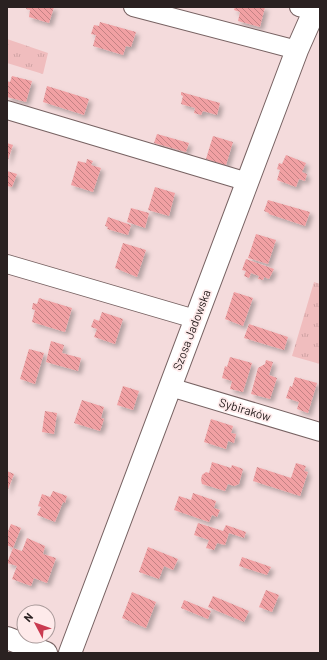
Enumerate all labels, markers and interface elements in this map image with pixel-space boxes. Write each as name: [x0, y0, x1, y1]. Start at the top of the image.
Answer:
street label: Szosa Jadowska: [169, 287, 213, 372]
street label: Sybiraków: [218, 395, 273, 424]
north arrow: [16, 604, 56, 644]
text: N: [21, 610, 35, 624]

